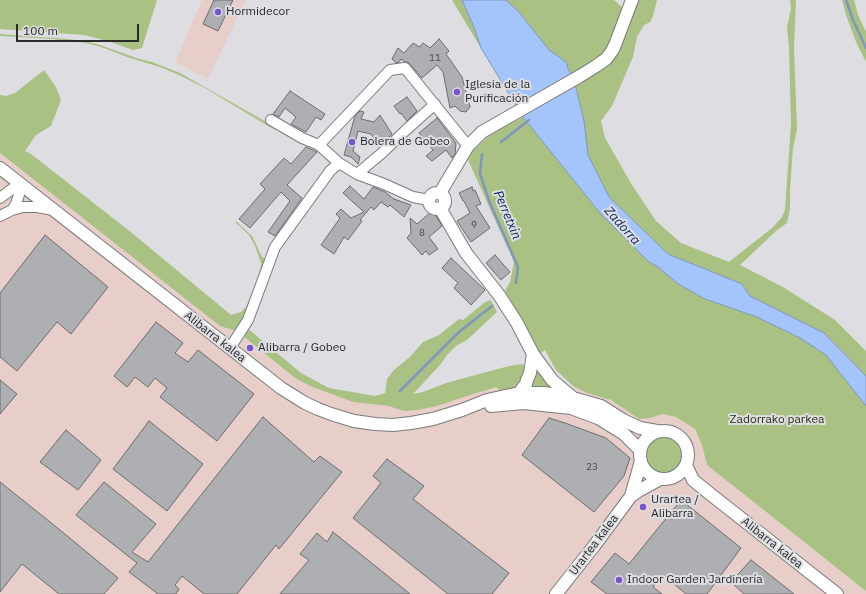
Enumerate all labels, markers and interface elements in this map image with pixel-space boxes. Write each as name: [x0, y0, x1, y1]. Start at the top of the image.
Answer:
place label: Hormidecor: [226, 5, 290, 19]
marker: Hormidecor: [213, 7, 223, 17]
scale bar: [18, 16, 141, 42]
text: 100 m: [23, 23, 58, 38]
house number: 11: [429, 52, 441, 64]
place label: Iglesia de la Purificación: [465, 78, 530, 106]
marker: Iglesia de la Purificación: [452, 87, 462, 97]
place label: Bolera de Gobeo: [360, 135, 450, 149]
marker: Bolera de Gobeo: [347, 137, 357, 147]
water label: Perretxin: [490, 188, 524, 242]
water label: Zadorra: [601, 204, 643, 248]
house number: 9: [471, 219, 477, 231]
house number: 8: [419, 227, 425, 239]
street label: Alibarra kalea: [181, 308, 249, 366]
place label: Alibarra / Gobeo: [258, 341, 346, 355]
marker: Alibarra / Gobeo: [245, 343, 255, 353]
park label: Zadorrako parkea: [730, 413, 824, 427]
house number: 23: [586, 461, 598, 473]
place label: Urartea / Alibarra: [651, 493, 699, 521]
marker: Urartea / Alibarra: [638, 502, 648, 512]
street label: Urartea kalea: [567, 512, 621, 578]
street label: Alibarra kalea: [738, 514, 806, 572]
place label: Indoor Garden Jardinería: [627, 573, 763, 587]
marker: Indoor Garden Jardinería: [614, 575, 624, 585]

